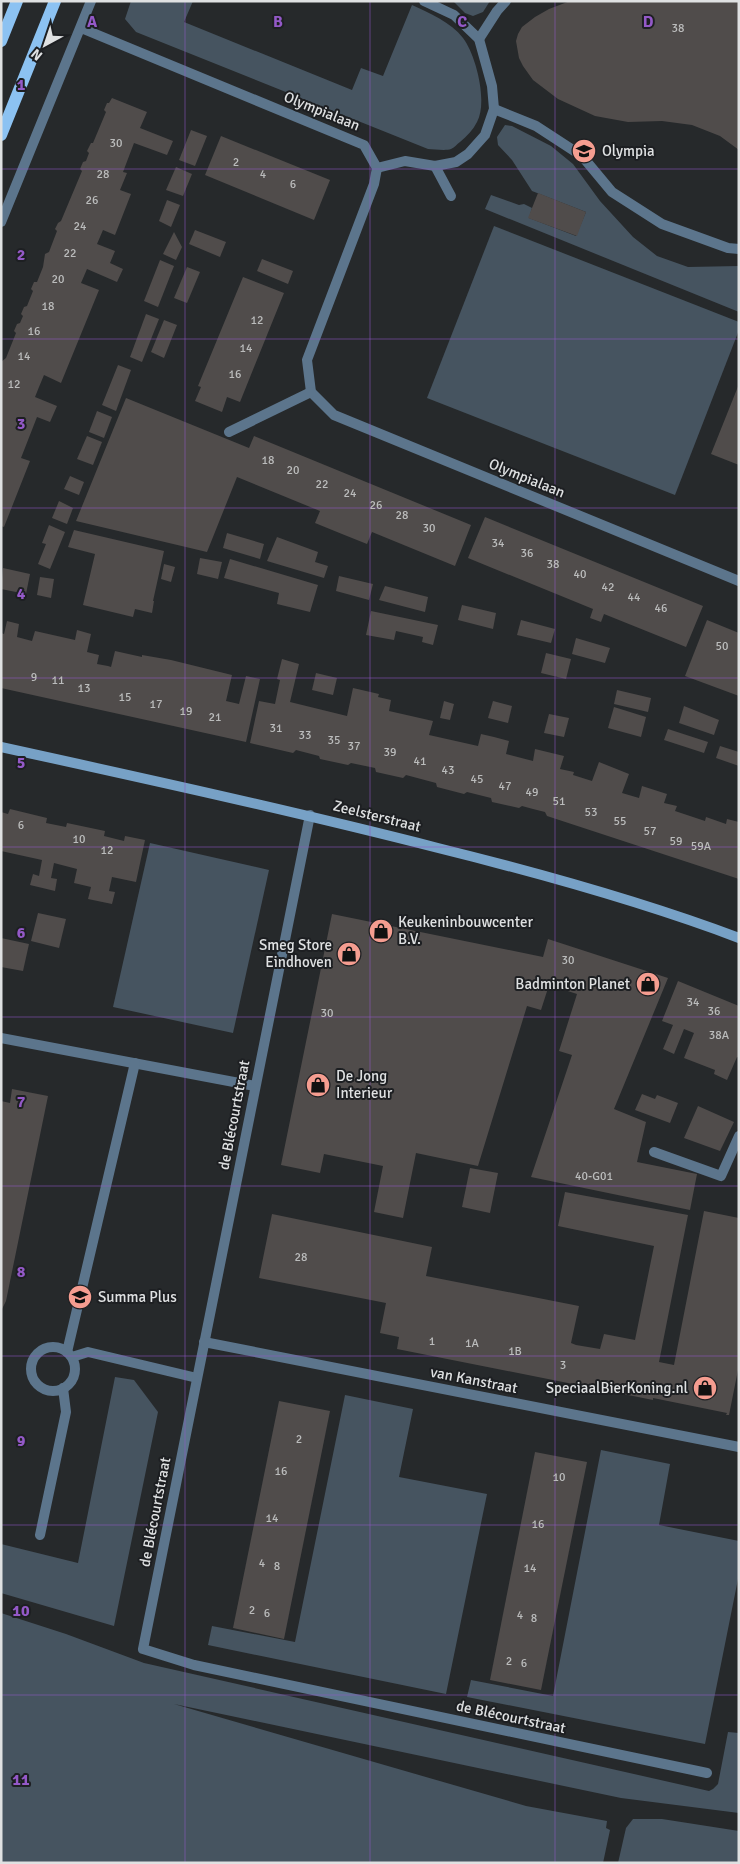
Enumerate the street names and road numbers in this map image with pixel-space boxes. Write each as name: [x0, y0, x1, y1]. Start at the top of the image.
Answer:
street label: Olympialaan: [281, 88, 363, 134]
street label: Olympialaan: [486, 455, 568, 501]
street label: Zeelsterstraat: [331, 796, 423, 836]
street label: de Blécourtstraat: [215, 1059, 253, 1171]
street label: van Kanstraat: [429, 1363, 519, 1397]
street label: de Blécourtstraat: [136, 1456, 174, 1568]
street label: de Blécourtstraat: [455, 1697, 567, 1737]

